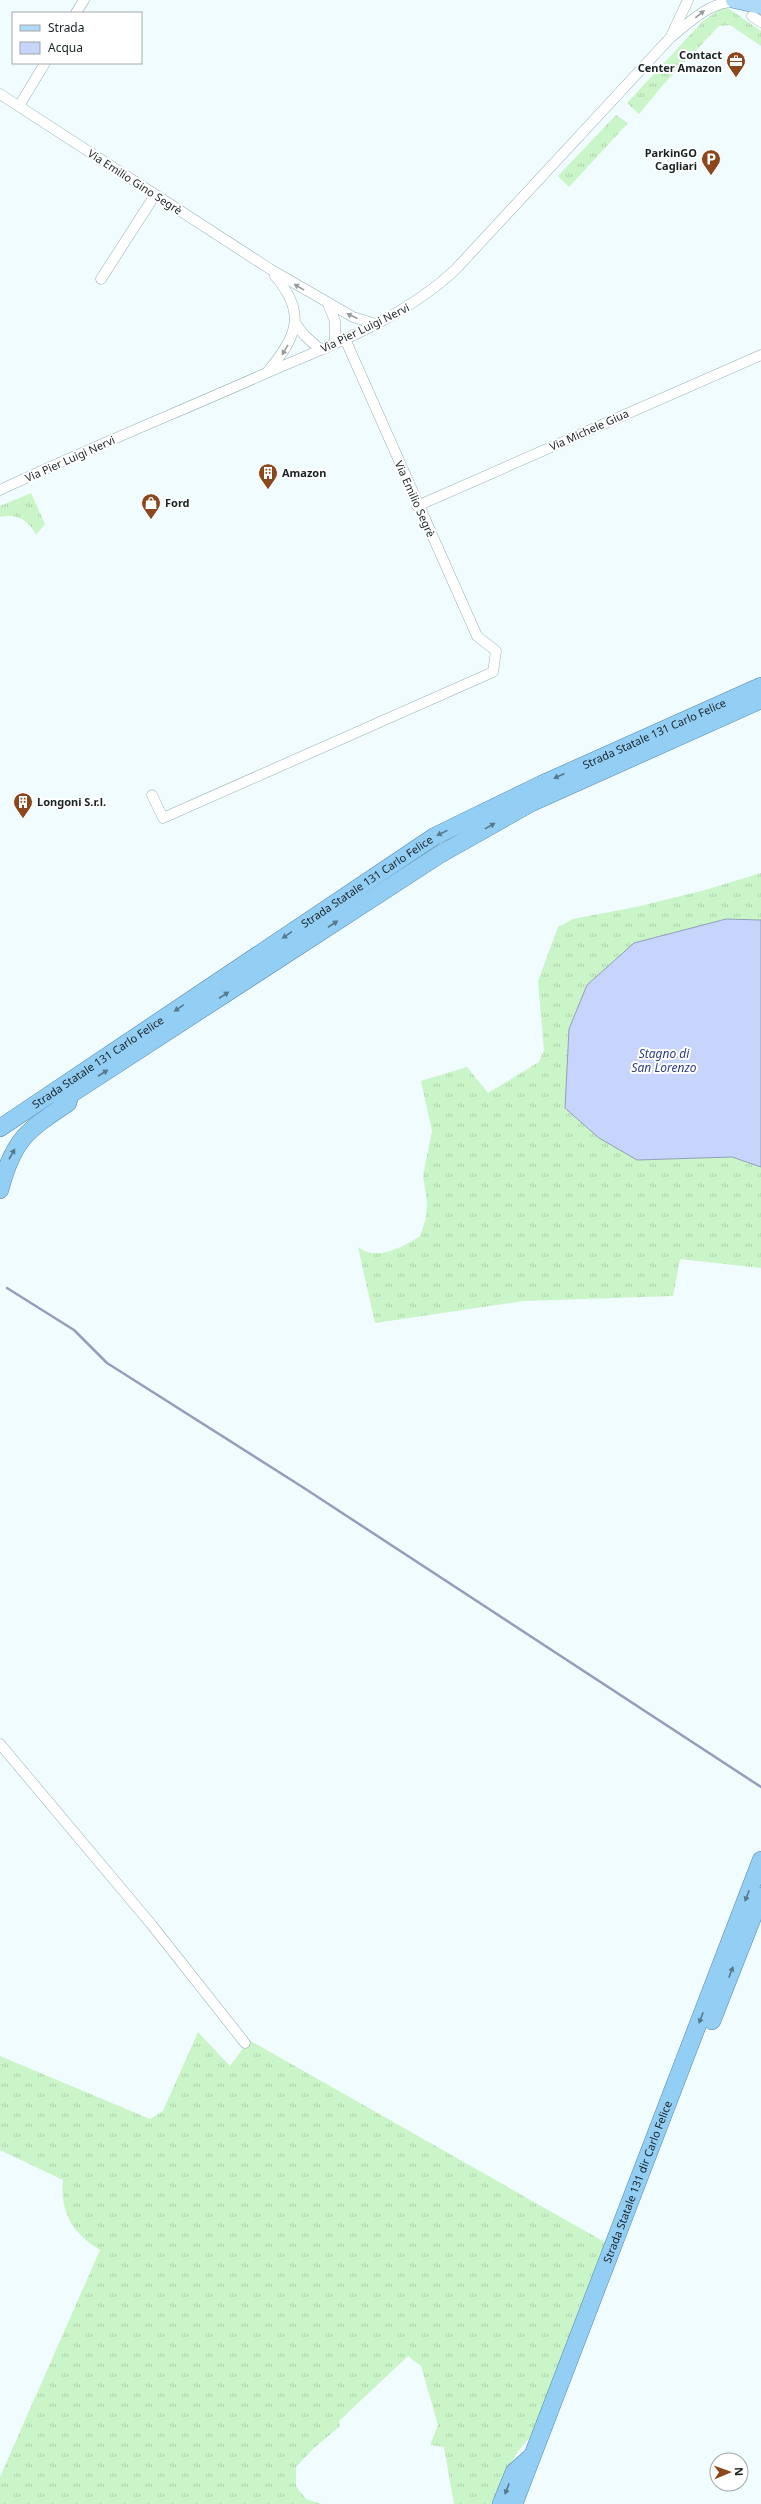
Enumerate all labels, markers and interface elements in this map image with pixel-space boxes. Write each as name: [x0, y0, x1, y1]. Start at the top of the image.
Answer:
one-way arrow: [695, 9, 706, 18]
legend: [12, 12, 142, 64]
text: Strada: [48, 19, 84, 36]
text: Acqua: [48, 39, 83, 56]
place label: Contact Center Amazon: [638, 47, 722, 75]
office icon: Contact Center Amazon: [725, 50, 747, 78]
street label: Via Emilio Gino Segrè: [85, 145, 185, 218]
place label: ParkinGO Cagliari: [645, 145, 697, 173]
parking icon: ParkinGO Cagliari: [700, 148, 722, 176]
one-way arrow: [293, 283, 305, 290]
street label: Via Pier Luigi Nervi: [318, 300, 412, 356]
one-way arrow: [346, 313, 357, 319]
one-way arrow: [281, 344, 288, 356]
street label: Via Michele Giua: [547, 405, 631, 454]
street label: Via Pier Luigi Nervi: [22, 432, 117, 485]
street label: Via Emilio Segrè: [392, 458, 439, 540]
building icon: Amazon: [257, 462, 279, 490]
place label: Amazon: [282, 465, 326, 480]
shop icon: Ford: [140, 492, 162, 520]
place label: Ford: [165, 495, 190, 510]
street label: Strada Statale 131 Carlo Felice: [580, 695, 728, 772]
one-way arrow: [554, 773, 565, 779]
building icon: Longoni S.r.l.: [12, 791, 34, 819]
place label: Longoni S.r.l.: [37, 794, 106, 809]
one-way arrow: [485, 822, 496, 829]
one-way arrow: [437, 830, 448, 836]
street label: Strada Statale 131 Carlo Felice: [298, 832, 435, 931]
one-way arrow: [328, 920, 338, 928]
one-way arrow: [282, 931, 292, 939]
one-way arrow: [219, 991, 229, 999]
one-way arrow: [174, 1004, 184, 1012]
street label: Strada Statale 131 Carlo Felice: [29, 1012, 166, 1111]
water label: Stagno di San Lorenzo: [631, 1045, 697, 1076]
one-way arrow: [97, 1070, 109, 1077]
one-way arrow: [9, 1148, 16, 1160]
one-way arrow: [744, 1891, 750, 1903]
one-way arrow: [729, 1966, 735, 1978]
one-way arrow: [697, 2012, 703, 2024]
street label: Strada Statale 131 dir Carlo Felice: [599, 2098, 675, 2265]
north arrow: [709, 2452, 749, 2492]
text: N: [732, 2467, 747, 2476]
one-way arrow: [504, 2483, 510, 2495]

